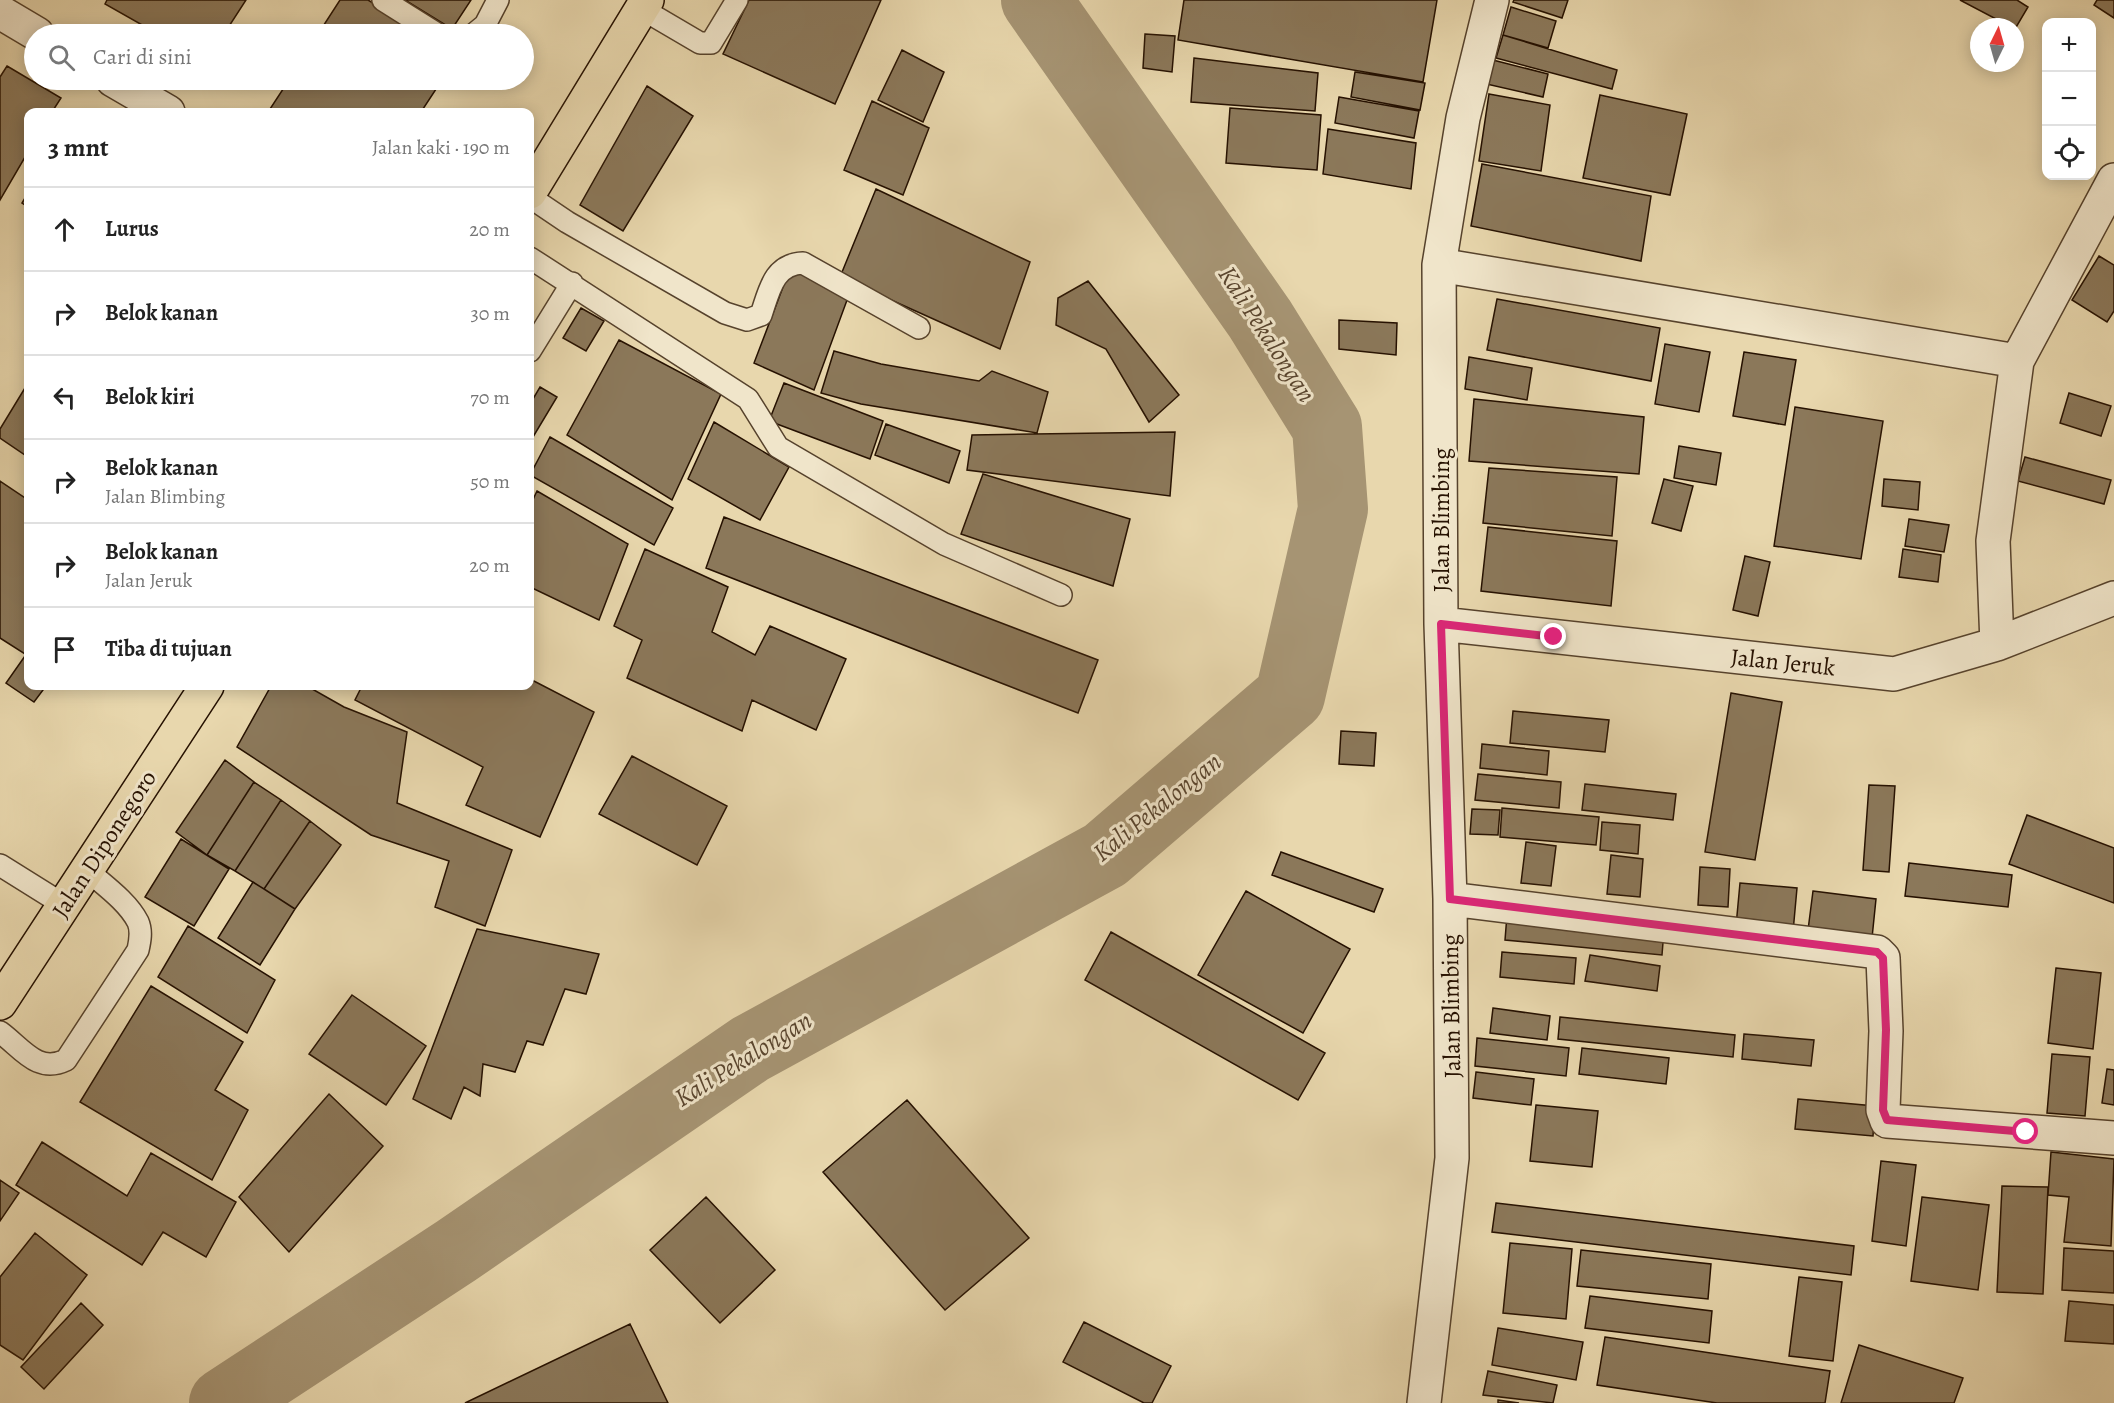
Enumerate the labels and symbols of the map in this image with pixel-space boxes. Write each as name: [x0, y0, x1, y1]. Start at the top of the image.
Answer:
north arrow: [1970, 18, 2024, 72]
water label: Kali Pekalongan: [1210, 259, 1324, 409]
street label: Jalan Blimbing: [1425, 448, 1457, 592]
route end: [1540, 623, 1566, 649]
street label: Jalan Jeruk: [1729, 641, 1837, 683]
water label: Kali Pekalongan: [1085, 744, 1229, 870]
street label: Jalan Diponegoro: [44, 764, 164, 924]
street label: Jalan Blimbing: [1434, 934, 1468, 1078]
water label: Kali Pekalongan: [668, 1003, 818, 1115]
route start: [2012, 1118, 2038, 1144]

